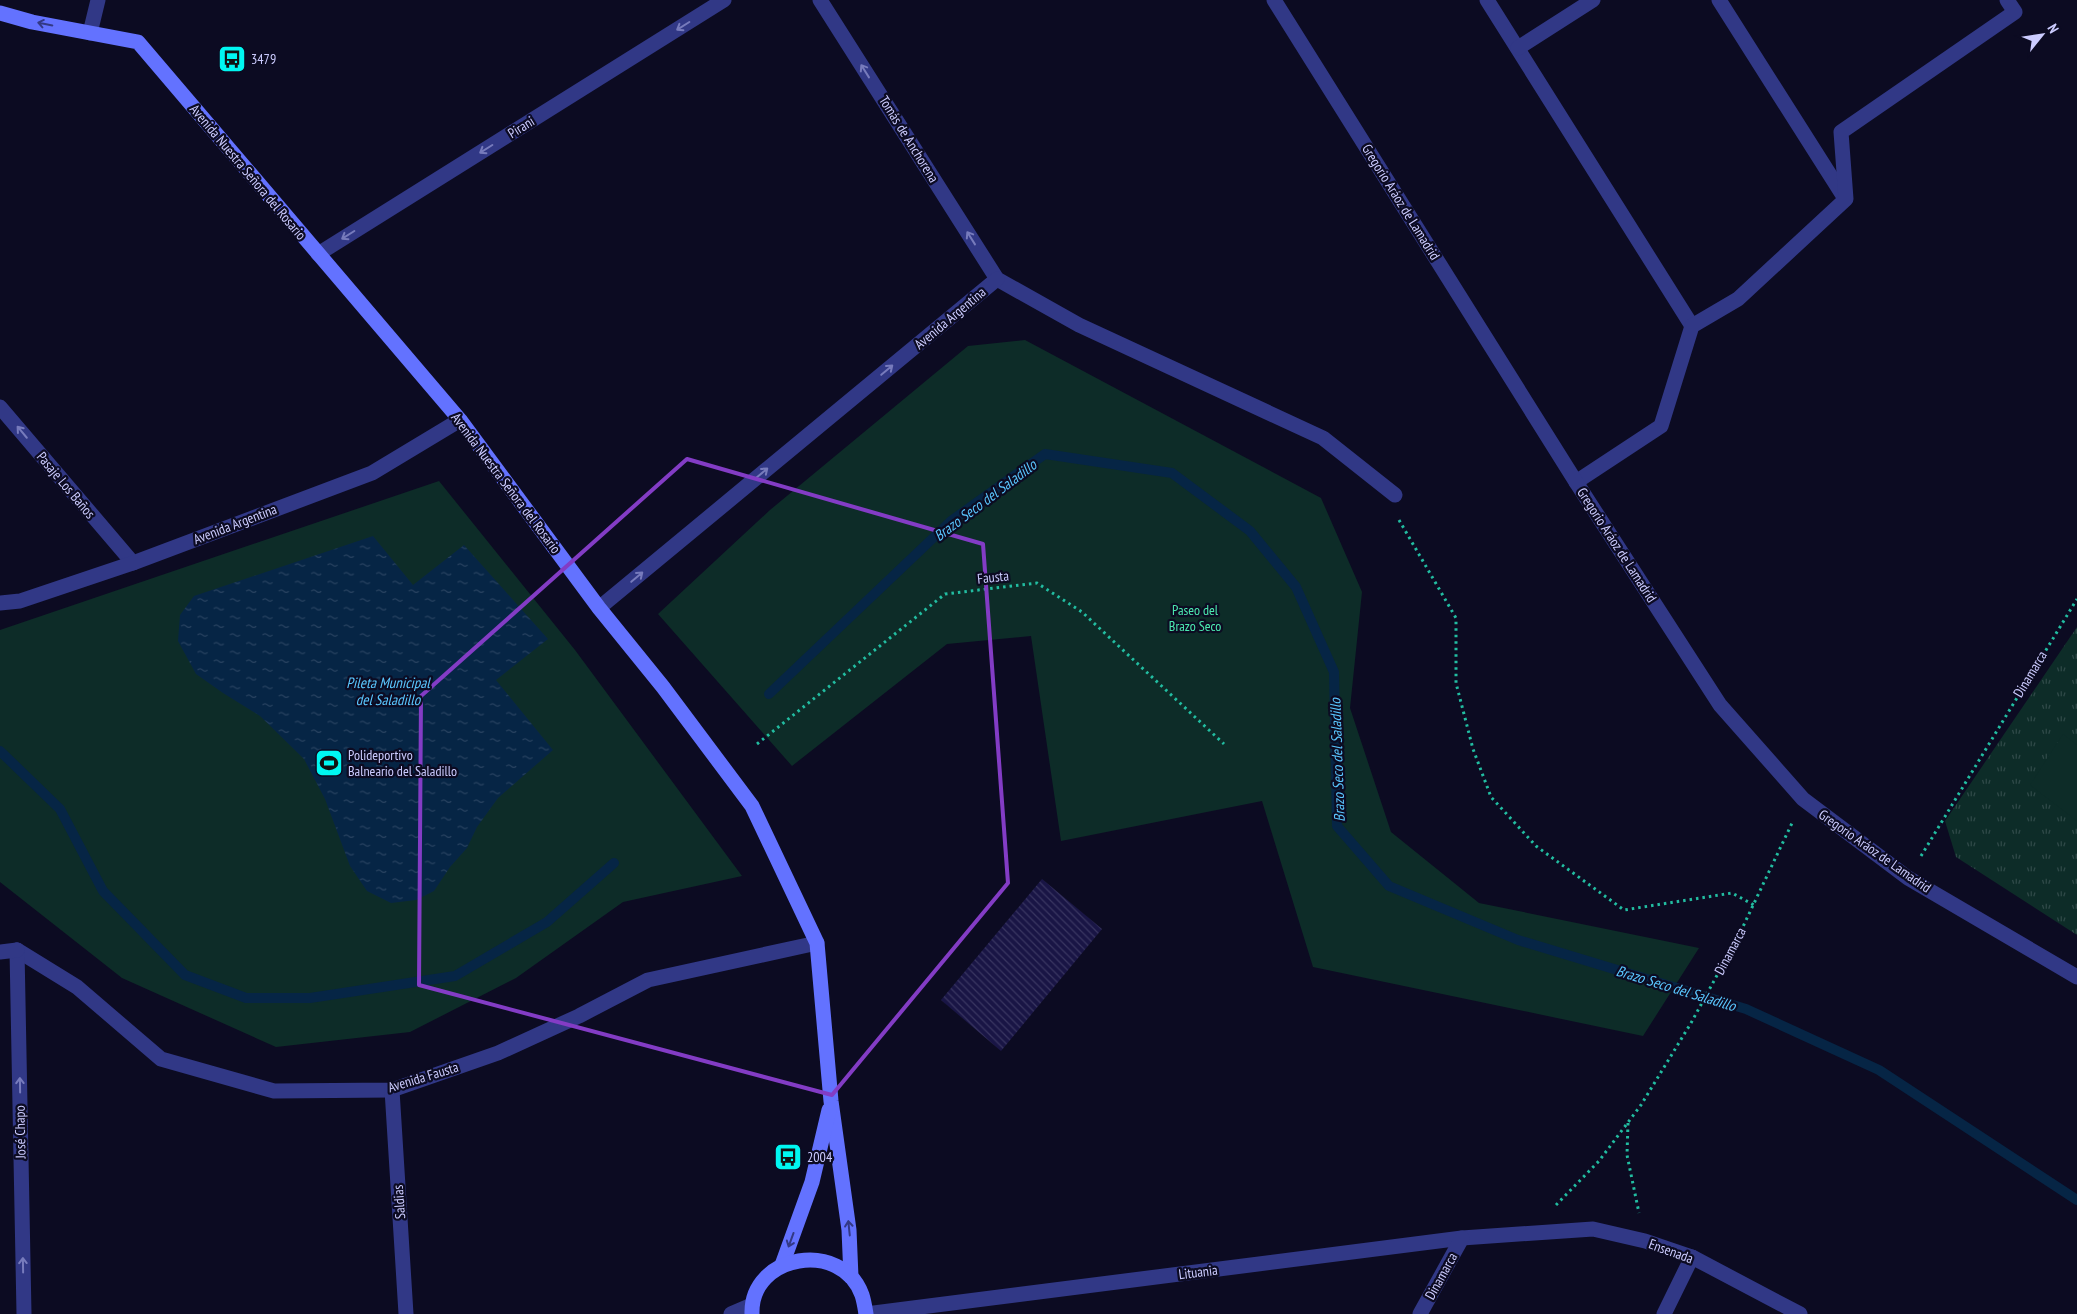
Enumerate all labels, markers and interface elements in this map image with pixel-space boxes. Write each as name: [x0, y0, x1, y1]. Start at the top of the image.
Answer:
north arrow: [2017, 10, 2067, 60]
one-way arrow: [37, 19, 53, 29]
one-way arrow: [676, 21, 690, 31]
text: N: [2044, 21, 2063, 36]
bus stop icon: 3479: [217, 44, 247, 74]
place label: 3479: [251, 50, 276, 68]
one-way arrow: [860, 64, 870, 78]
street label: Tomás de Anchorena: [875, 92, 943, 186]
street label: Avenida Nuestra Señora del Rosario: [186, 101, 310, 243]
street label: Pirani: [504, 112, 538, 142]
street label: Gregorio Aráoz de Lamadrid: [1358, 141, 1444, 263]
one-way arrow: [479, 144, 493, 154]
one-way arrow: [341, 230, 355, 241]
one-way arrow: [966, 231, 976, 245]
street label: Avenida Argentina: [911, 283, 989, 353]
one-way arrow: [880, 364, 893, 375]
street label: Avenida Nuestra Señora del Rosario: [447, 409, 565, 557]
one-way arrow: [16, 426, 28, 439]
street label: Pasaje Los Baños: [33, 448, 99, 522]
water label: Brazo Seco del Saladillo: [930, 454, 1041, 545]
one-way arrow: [755, 468, 768, 479]
street label: Gregorio Aráoz de Lamadrid: [1573, 484, 1661, 606]
street label: Avenida Argentina: [191, 500, 279, 548]
street label: Fausta: [976, 566, 1010, 588]
one-way arrow: [630, 572, 643, 583]
park label: Paseo del Brazo Seco: [1169, 601, 1221, 635]
street label: Dinamarca: [2009, 647, 2051, 701]
water label: Pileta Municipal del Saladillo: [346, 673, 431, 709]
water label: Brazo Seco del Saladillo: [1325, 696, 1349, 822]
place label: Polideportivo Balneario del Saladillo: [348, 746, 457, 780]
sports icon: Polideportivo Balneario del Saladillo: [314, 748, 344, 778]
street label: Gregorio Aráoz de Lamadrid: [1815, 805, 1935, 897]
street label: Dinamarca: [1710, 924, 1750, 978]
water label: Brazo Seco del Saladillo: [1614, 961, 1739, 1016]
street label: Avenida Fausta: [386, 1058, 460, 1096]
one-way arrow: [15, 1078, 24, 1094]
street label: José Chapo: [11, 1105, 29, 1160]
bus stop icon: 2004: [773, 1142, 803, 1172]
place label: 2004: [807, 1148, 833, 1166]
street label: Saldias: [389, 1184, 409, 1220]
one-way arrow: [844, 1220, 853, 1236]
one-way arrow: [786, 1232, 795, 1247]
street label: Ensenada: [1646, 1235, 1696, 1267]
street label: Dinamarca: [1421, 1249, 1461, 1303]
one-way arrow: [18, 1258, 28, 1274]
street label: Lituania: [1177, 1261, 1219, 1283]

